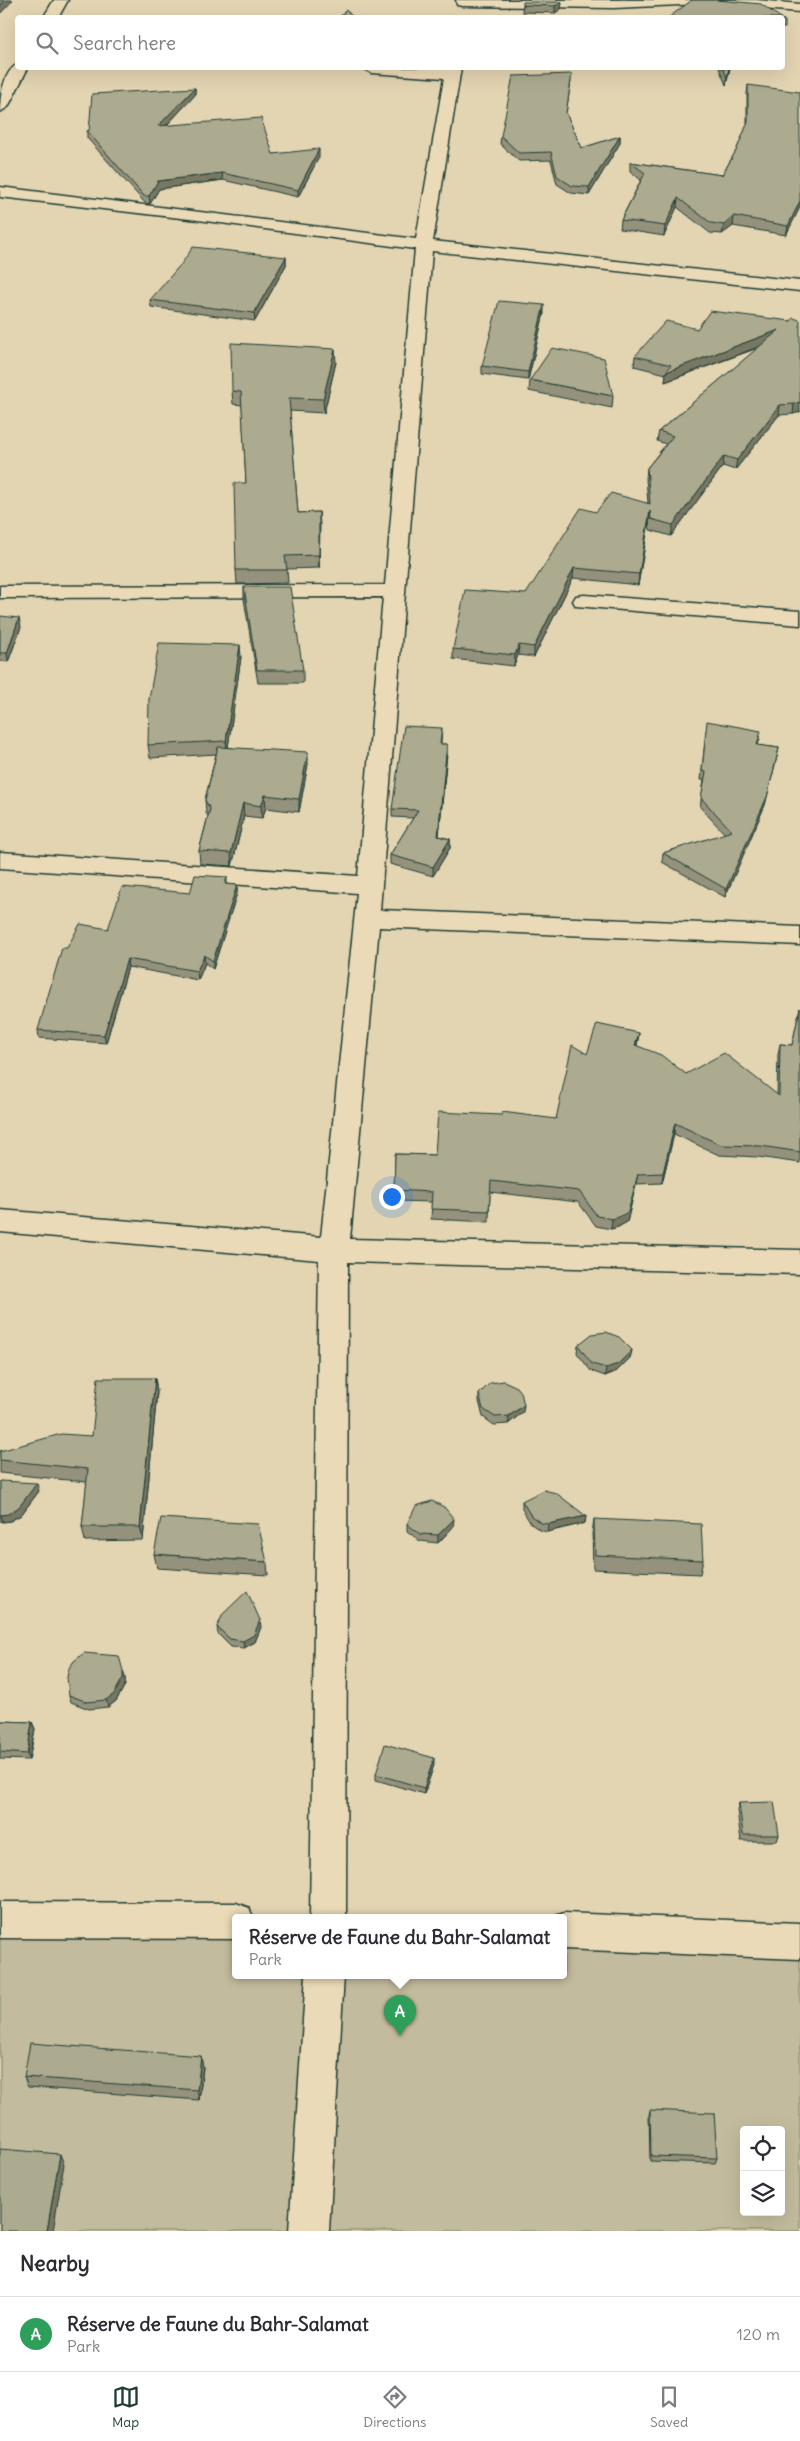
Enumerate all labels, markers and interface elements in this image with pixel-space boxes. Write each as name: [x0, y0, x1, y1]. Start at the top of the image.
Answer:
search box: [15, 15, 785, 70]
icon: search: [33, 29, 61, 57]
text: Search here: [73, 31, 176, 55]
your location: [379, 1184, 405, 1210]
popup: [232, 1914, 567, 1979]
text: Réserve de Faune du Bahr-Salamat: [249, 1925, 550, 1949]
text: Park: [249, 1949, 282, 1969]
pin: A: [384, 1995, 416, 2036]
map controls: [740, 2126, 785, 2216]
button: locate: [740, 2126, 785, 2171]
button: layers: [740, 2171, 785, 2216]
text: Nearby: [20, 2250, 90, 2277]
text: Réserve de Faune du Bahr-Salamat: [67, 2312, 369, 2336]
text: A: [31, 2324, 41, 2344]
text: 120 m: [737, 2324, 780, 2344]
text: Park: [67, 2336, 100, 2356]
tab: Map: [112, 2383, 140, 2431]
tab: Directions: [363, 2383, 426, 2431]
tab: Saved: [650, 2383, 688, 2431]

